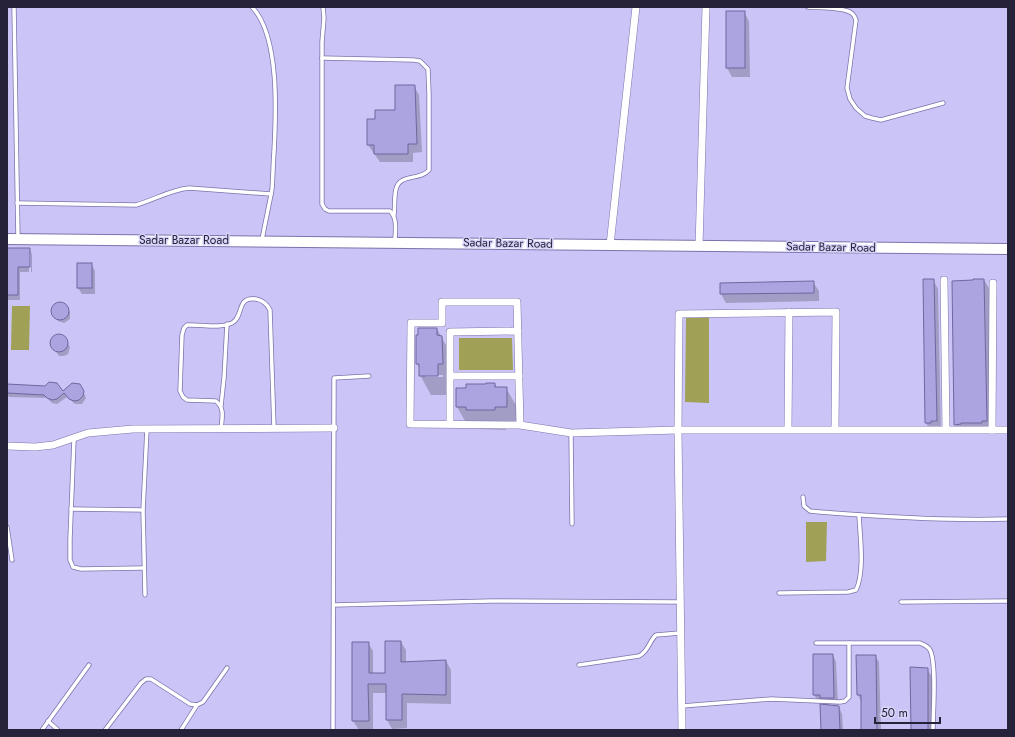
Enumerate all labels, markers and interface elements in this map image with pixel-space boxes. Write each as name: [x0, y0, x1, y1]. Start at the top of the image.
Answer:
street label: Sadar Bazar Road: [139, 231, 229, 249]
street label: Sadar Bazar Road: [463, 233, 553, 253]
street label: Sadar Bazar Road: [786, 237, 876, 257]
scale bar: [875, 699, 940, 725]
text: 50 m: [881, 704, 908, 722]

